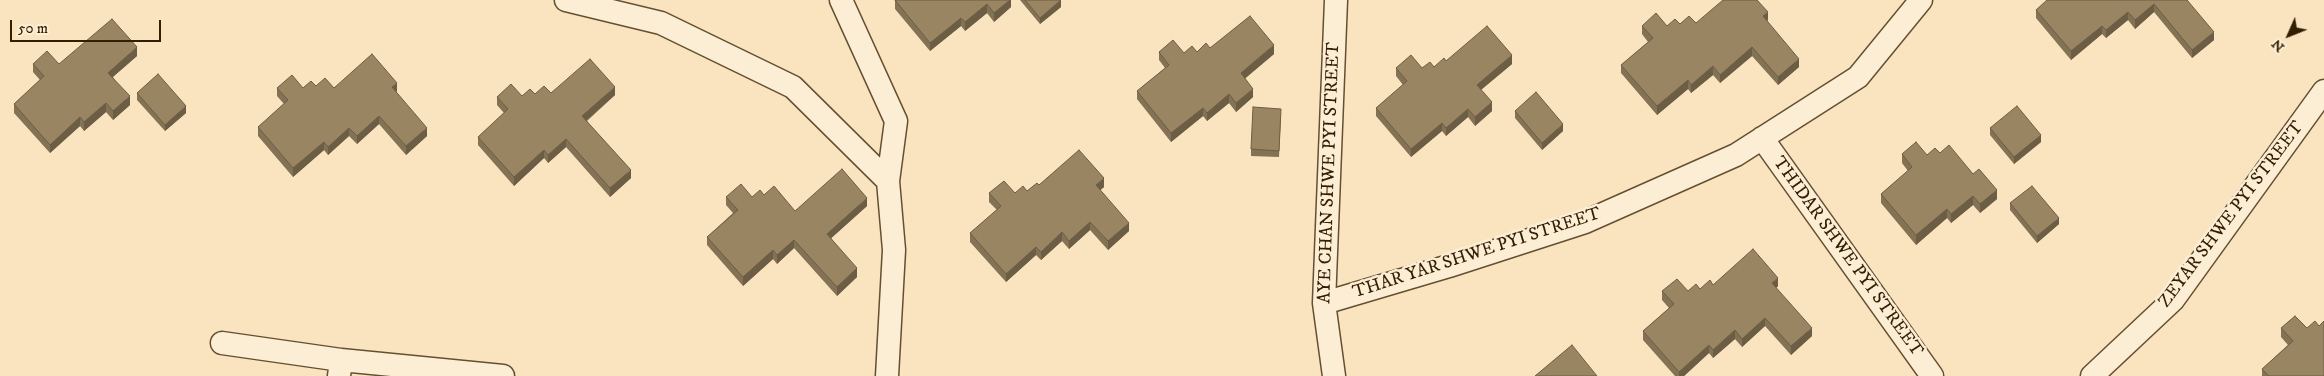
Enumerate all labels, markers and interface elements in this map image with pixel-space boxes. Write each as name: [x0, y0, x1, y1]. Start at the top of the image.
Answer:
scale bar: [12, 10, 164, 42]
north arrow: [2264, 10, 2314, 60]
text: 50 m: [18, 19, 48, 38]
text: N: [2268, 35, 2289, 56]
street label: AYE CHAN SHWE PYI STREET: [1315, 42, 1345, 304]
street label: ZEYAR SHWE PYI STREET: [2155, 118, 2309, 312]
street label: THIDAR SHWE PYI STREET: [1767, 153, 1927, 361]
street label: THAR YAR SHWE PYI STREET: [1350, 204, 1604, 304]

